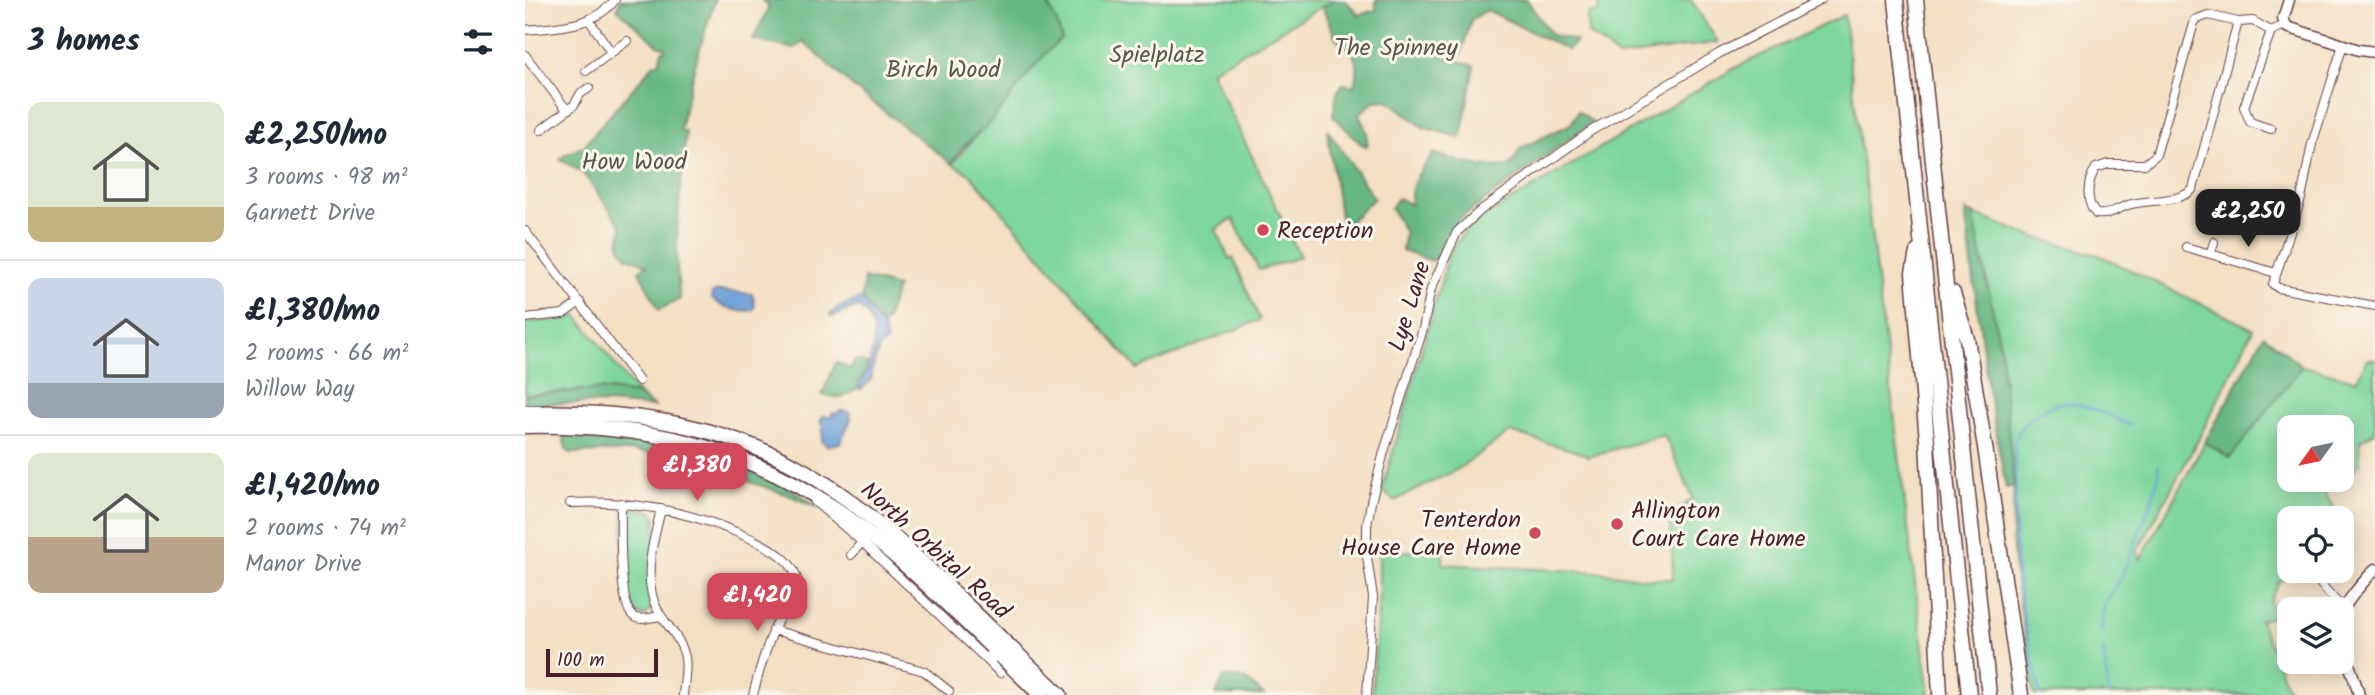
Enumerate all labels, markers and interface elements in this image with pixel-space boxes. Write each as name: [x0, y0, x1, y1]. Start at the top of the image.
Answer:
text: 3 homes: [28, 18, 140, 66]
icon: filters: [459, 23, 497, 61]
park label: The Spinney: [1334, 29, 1459, 68]
park label: Spielplatz: [1109, 36, 1205, 75]
park label: Birch Wood: [886, 51, 1001, 90]
text: £2,250/mo: [245, 112, 387, 160]
icon: home: [84, 130, 168, 214]
park label: How Wood: [581, 143, 688, 182]
text: 3 rooms · 98 m²: [245, 160, 408, 196]
pin: £2,250: [2191, 190, 2305, 249]
text: £2,250: [2211, 194, 2285, 230]
text: Garnett Drive: [245, 196, 375, 232]
place label: Reception: [1277, 212, 1373, 251]
marker: Reception: [1255, 222, 1271, 238]
street label: Lye Lane: [1378, 256, 1443, 356]
text: £1,380/mo: [245, 288, 380, 336]
icon: home: [84, 306, 168, 390]
text: 2 rooms · 66 m²: [245, 336, 408, 372]
text: Willow Way: [245, 372, 354, 408]
north arrow: [2277, 415, 2354, 492]
map controls: [2277, 415, 2354, 674]
pin: £1,380: [640, 444, 754, 503]
text: £1,380: [663, 448, 731, 484]
text: £1,420/mo: [245, 463, 380, 511]
street label: North Orbital Road: [851, 472, 1020, 631]
icon: home: [84, 481, 168, 565]
place label: Allington Court Care Home: [1631, 492, 1806, 559]
place label: Tenterdon House Care Home: [1341, 501, 1521, 568]
button: locate: [2277, 506, 2354, 583]
text: 2 rooms · 74 m²: [245, 511, 406, 547]
marker: Allington Court Care Home: [1609, 516, 1625, 532]
marker: Tenterdon House Care Home: [1527, 525, 1543, 541]
text: Manor Drive: [245, 547, 361, 583]
pin: £1,420: [700, 574, 814, 633]
text: £1,420: [723, 578, 791, 614]
button: layers: [2277, 597, 2354, 674]
scale bar: [546, 646, 658, 678]
text: 100 m: [557, 646, 605, 676]

